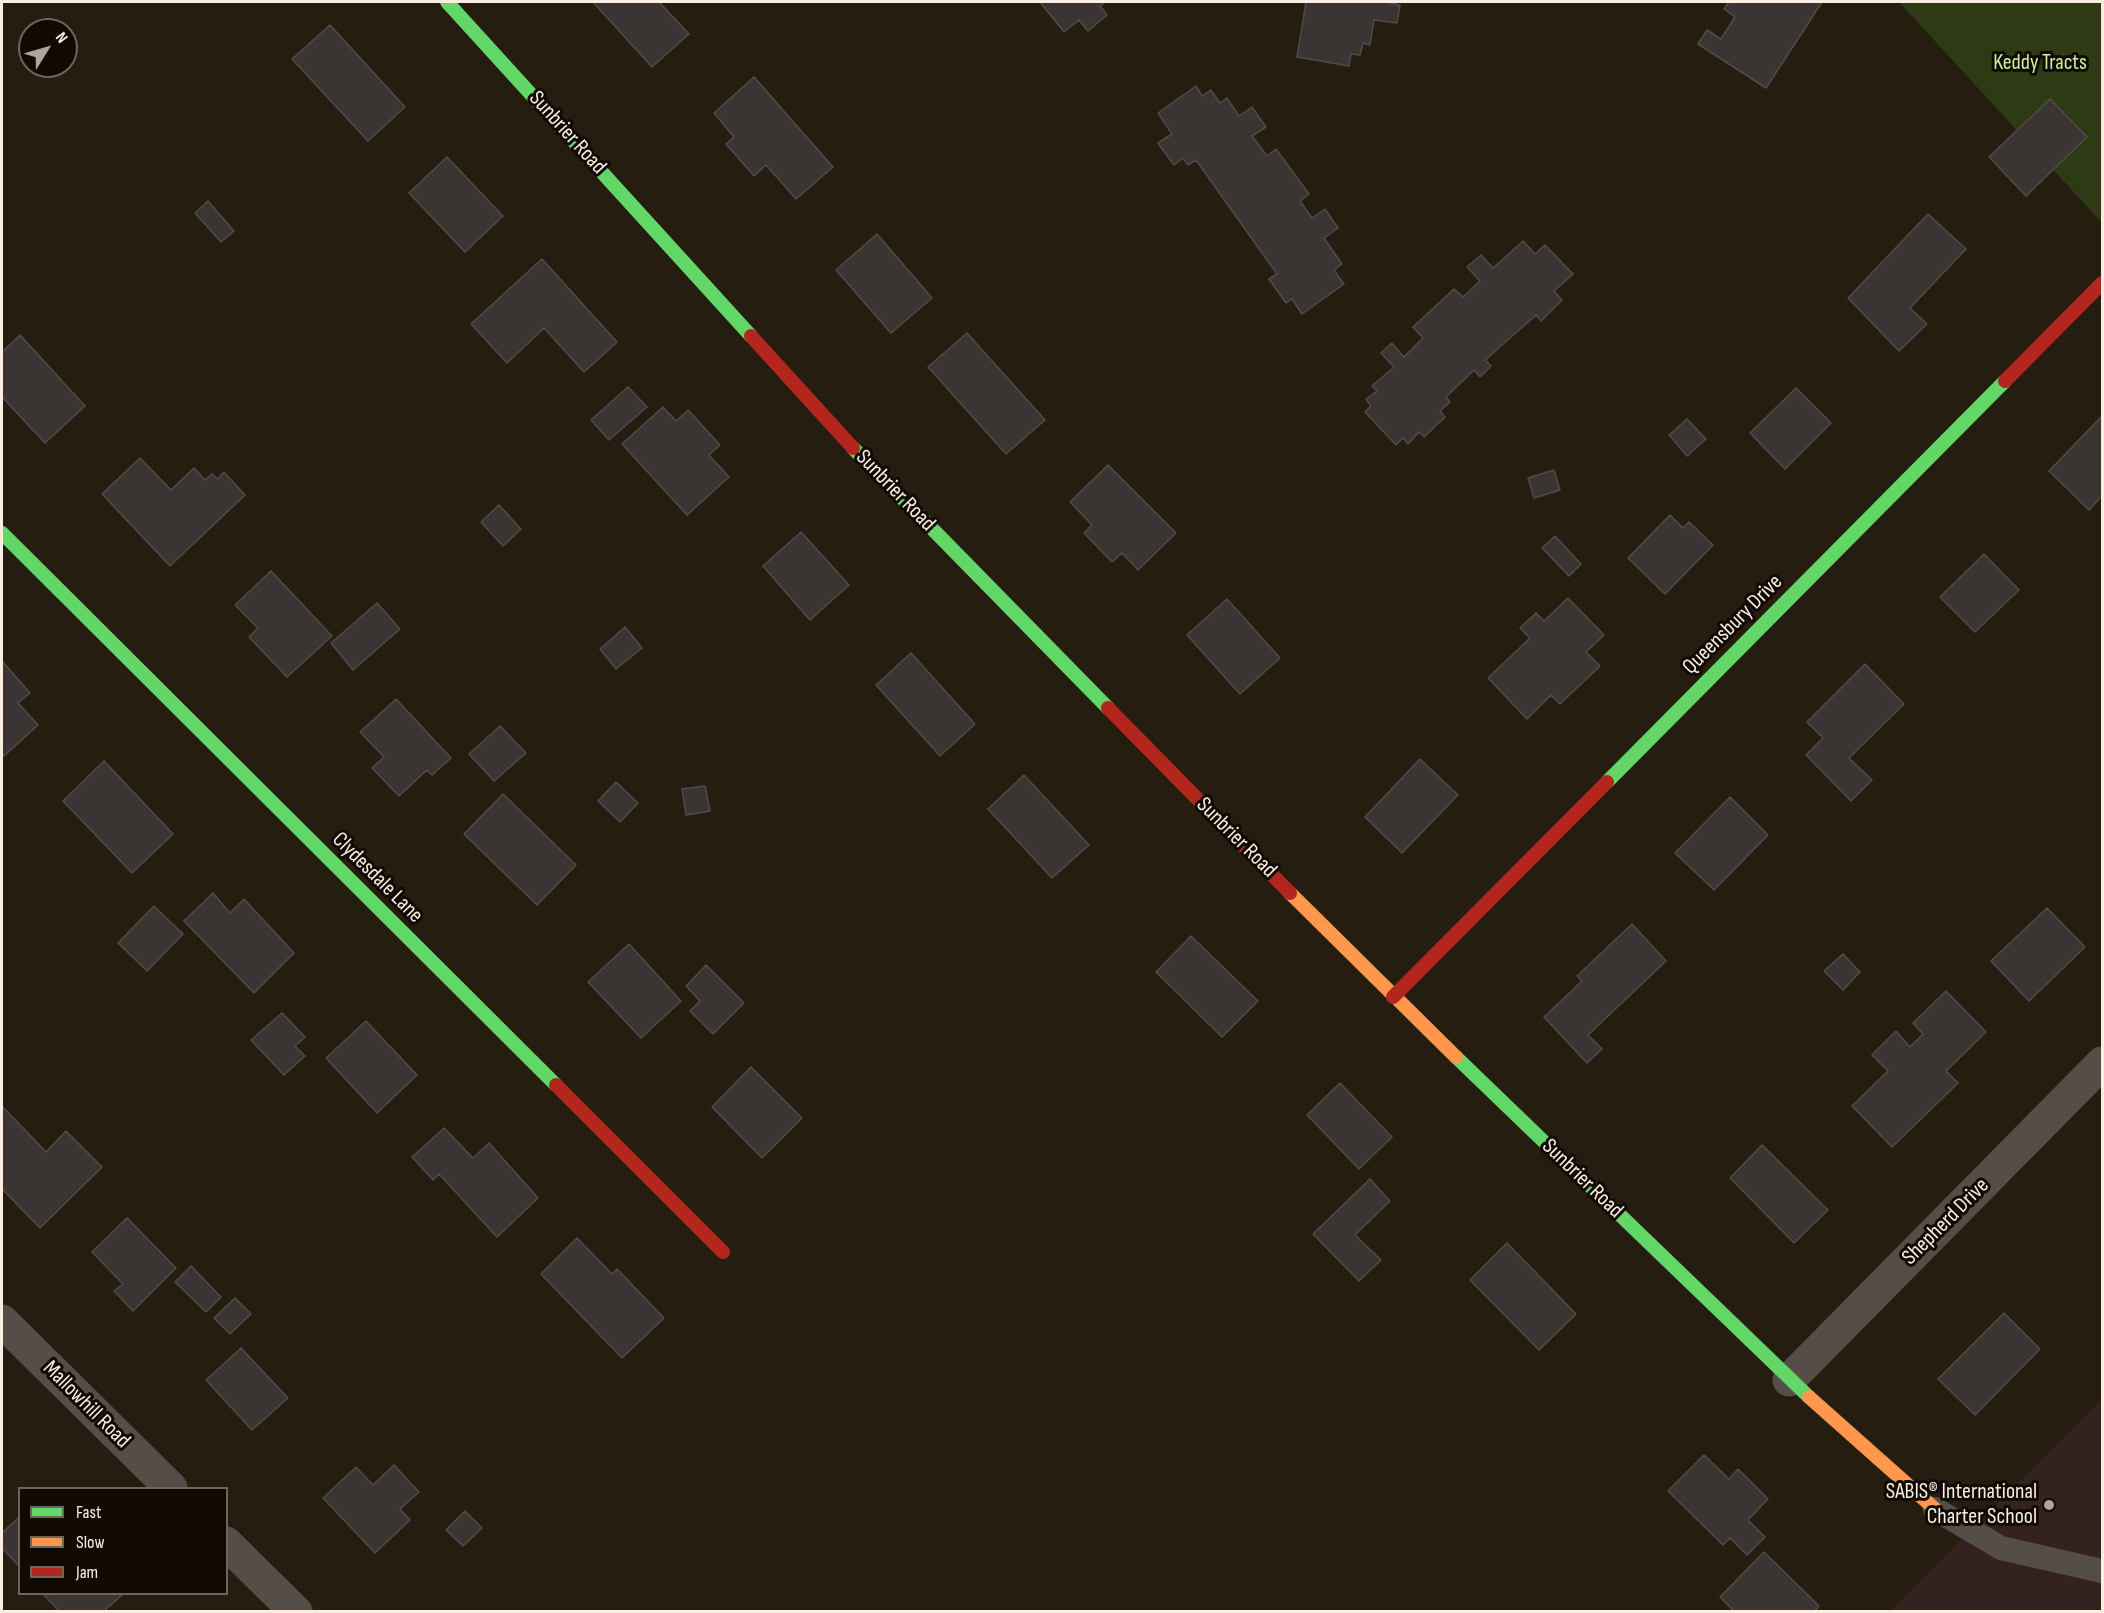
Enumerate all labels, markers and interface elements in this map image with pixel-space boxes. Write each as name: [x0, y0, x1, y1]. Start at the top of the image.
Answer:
north arrow: [18, 18, 78, 78]
text: N: [51, 29, 71, 47]
park label: Keddy Tracts: [1993, 50, 2087, 76]
street label: Sunbrier Road: [523, 86, 611, 180]
street label: Sunbrier Road: [850, 445, 940, 537]
street label: Queensbury Drive: [1678, 570, 1788, 680]
street label: Sunbrier Road: [1190, 792, 1282, 884]
street label: Clydesdale Lane: [326, 827, 428, 929]
street label: Sunbrier Road: [1536, 1134, 1628, 1224]
street label: Shepherd Drive: [1897, 1173, 1995, 1271]
street label: Mallowhill Road: [37, 1356, 135, 1454]
place label: SABIS® International Charter School: [1886, 1479, 2037, 1530]
legend: [18, 1487, 228, 1595]
marker: SABIS® International Charter School: [2042, 1498, 2056, 1512]
text: Fast: [76, 1502, 101, 1523]
text: Slow: [76, 1532, 105, 1553]
text: Jam: [76, 1562, 98, 1583]

